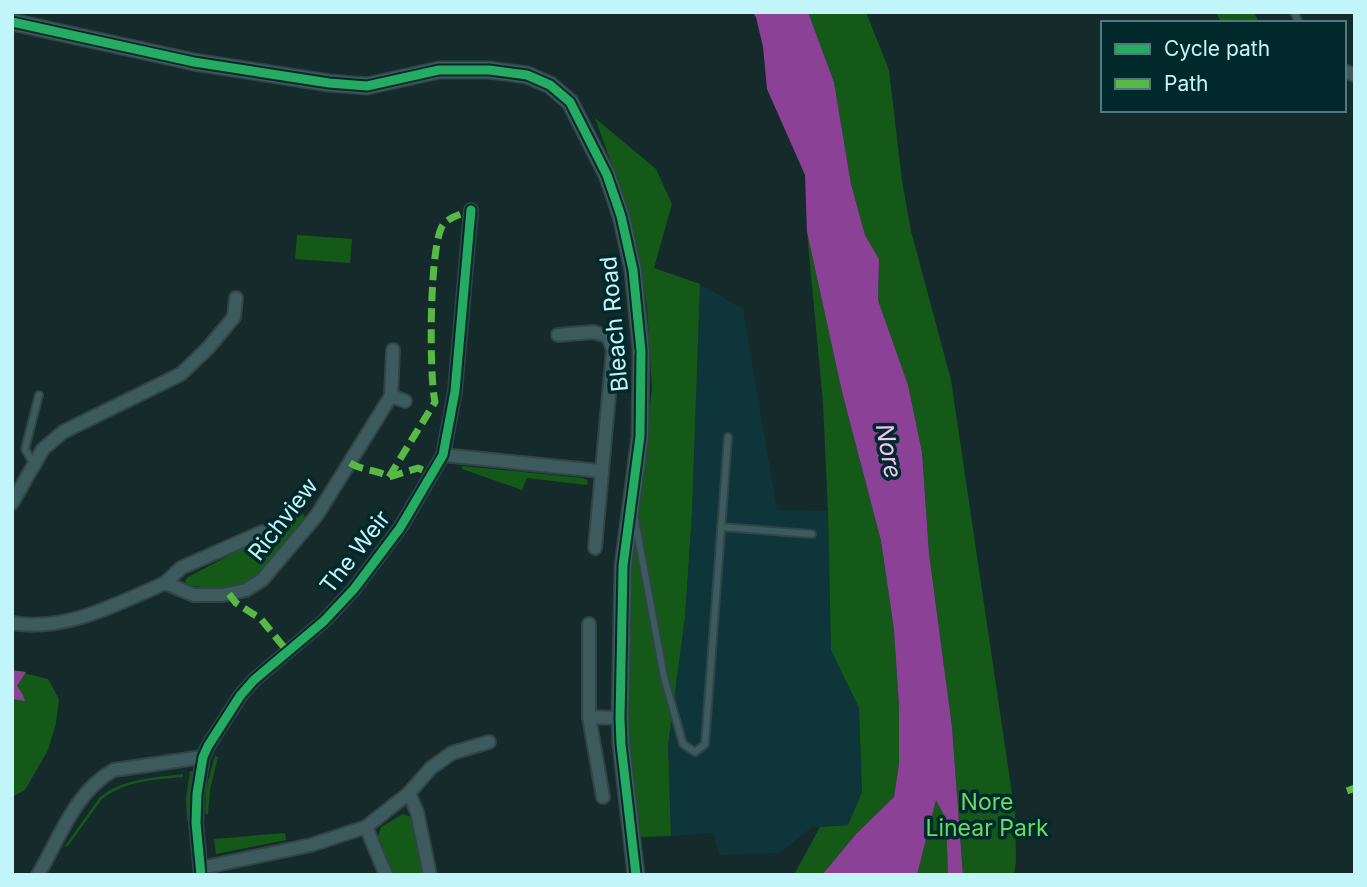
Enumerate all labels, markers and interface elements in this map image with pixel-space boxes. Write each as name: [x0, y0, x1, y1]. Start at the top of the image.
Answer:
legend: [1101, 21, 1346, 112]
text: Cycle path: [1164, 36, 1270, 61]
text: Path: [1164, 71, 1209, 96]
street label: Bleach Road: [594, 255, 634, 393]
water label: Nore: [870, 421, 908, 481]
street label: Richview: [242, 472, 324, 566]
street label: The Weir: [314, 505, 396, 599]
park label: Nore Linear Park: [925, 788, 1049, 842]

